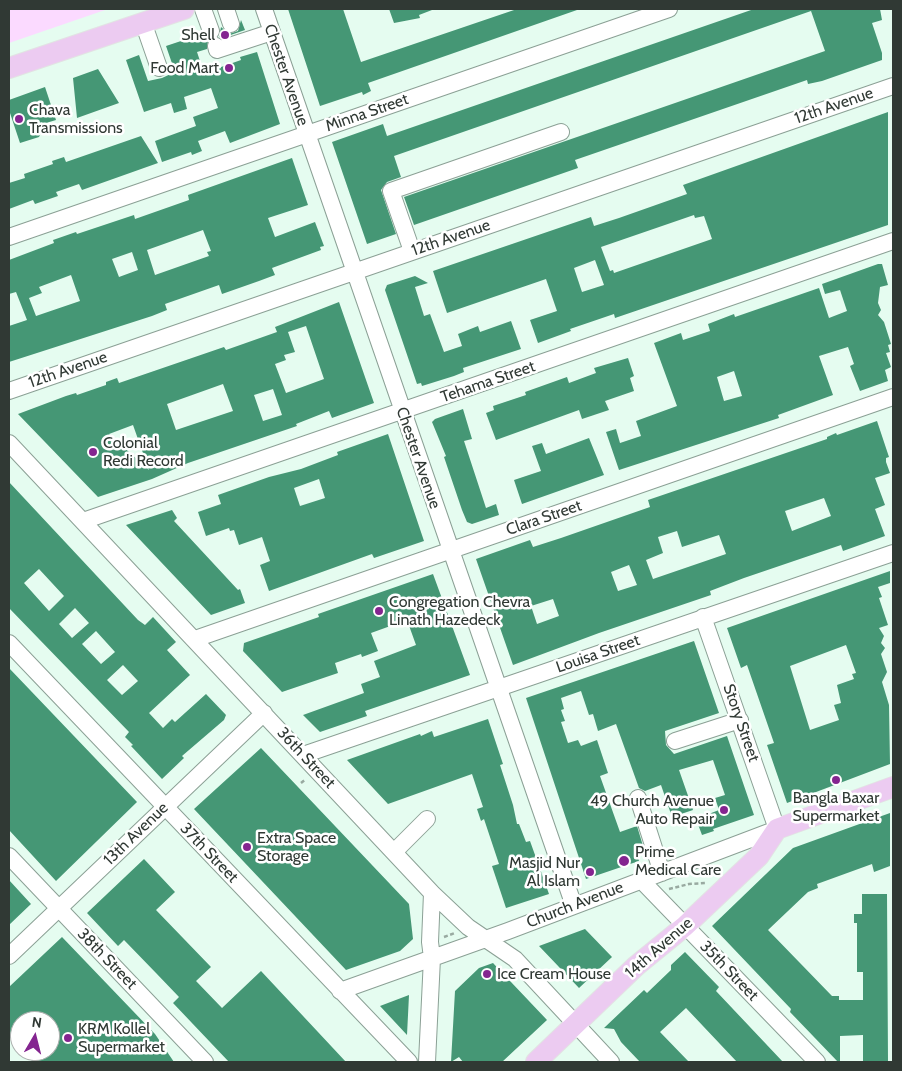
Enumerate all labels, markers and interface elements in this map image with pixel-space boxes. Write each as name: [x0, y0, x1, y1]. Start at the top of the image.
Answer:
street label: Chester Avenue: [260, 22, 312, 128]
place label: Shell: [181, 25, 215, 45]
marker: Shell: [219, 29, 231, 41]
place label: Food Mart: [150, 58, 219, 78]
marker: Food Mart: [223, 62, 235, 74]
street label: 12th Avenue: [792, 84, 876, 128]
street label: Minna Street: [323, 90, 411, 136]
place label: Chava Transmissions: [29, 100, 123, 138]
marker: Chava Transmissions: [13, 113, 25, 125]
street label: 12th Avenue: [409, 216, 493, 260]
street label: 12th Avenue: [26, 348, 110, 392]
street label: Tehama Street: [438, 357, 538, 407]
street label: Chester Avenue: [392, 405, 444, 511]
place label: Colonial Redi Record: [103, 433, 184, 471]
marker: Colonial Redi Record: [87, 446, 99, 458]
street label: Clara Street: [504, 496, 584, 540]
place label: Congregation Chevra Linath Hazedeck: [389, 592, 530, 630]
marker: Congregation Chevra Linath Hazedeck: [373, 605, 385, 617]
street label: Louisa Street: [554, 631, 642, 677]
street label: Story Street: [719, 682, 763, 764]
street label: 36th Street: [273, 723, 339, 793]
marker: Bangla Baxar Supermarket: [830, 774, 842, 786]
place label: Bangla Baxar Supermarket: [793, 788, 879, 826]
place label: 49 Church Avenue Auto Repair: [590, 791, 714, 829]
street label: 13th Avenue: [100, 799, 172, 869]
marker: 49 Church Avenue Auto Repair: [718, 804, 730, 816]
street label: 37th Street: [176, 819, 242, 887]
place label: Extra Space Storage: [257, 828, 336, 866]
marker: Extra Space Storage: [241, 841, 253, 853]
place label: Prime Medical Care: [635, 842, 721, 880]
place label: Masjid Nur Al Islam: [509, 853, 580, 891]
marker: Prime Medical Care: [617, 854, 631, 868]
marker: Masjid Nur Al Islam: [584, 866, 596, 878]
street label: Church Avenue: [524, 878, 626, 932]
street label: 14th Avenue: [621, 914, 697, 982]
street label: 38th Street: [73, 925, 141, 993]
street label: 35th Street: [696, 937, 762, 1005]
place label: Ice Cream House: [497, 964, 611, 984]
marker: Ice Cream House: [481, 968, 493, 980]
north arrow: [10, 1011, 60, 1061]
text: N: [31, 1013, 43, 1032]
place label: KRM Kollel Supermarket: [78, 1019, 165, 1057]
marker: KRM Kollel Supermarket: [62, 1032, 74, 1044]

